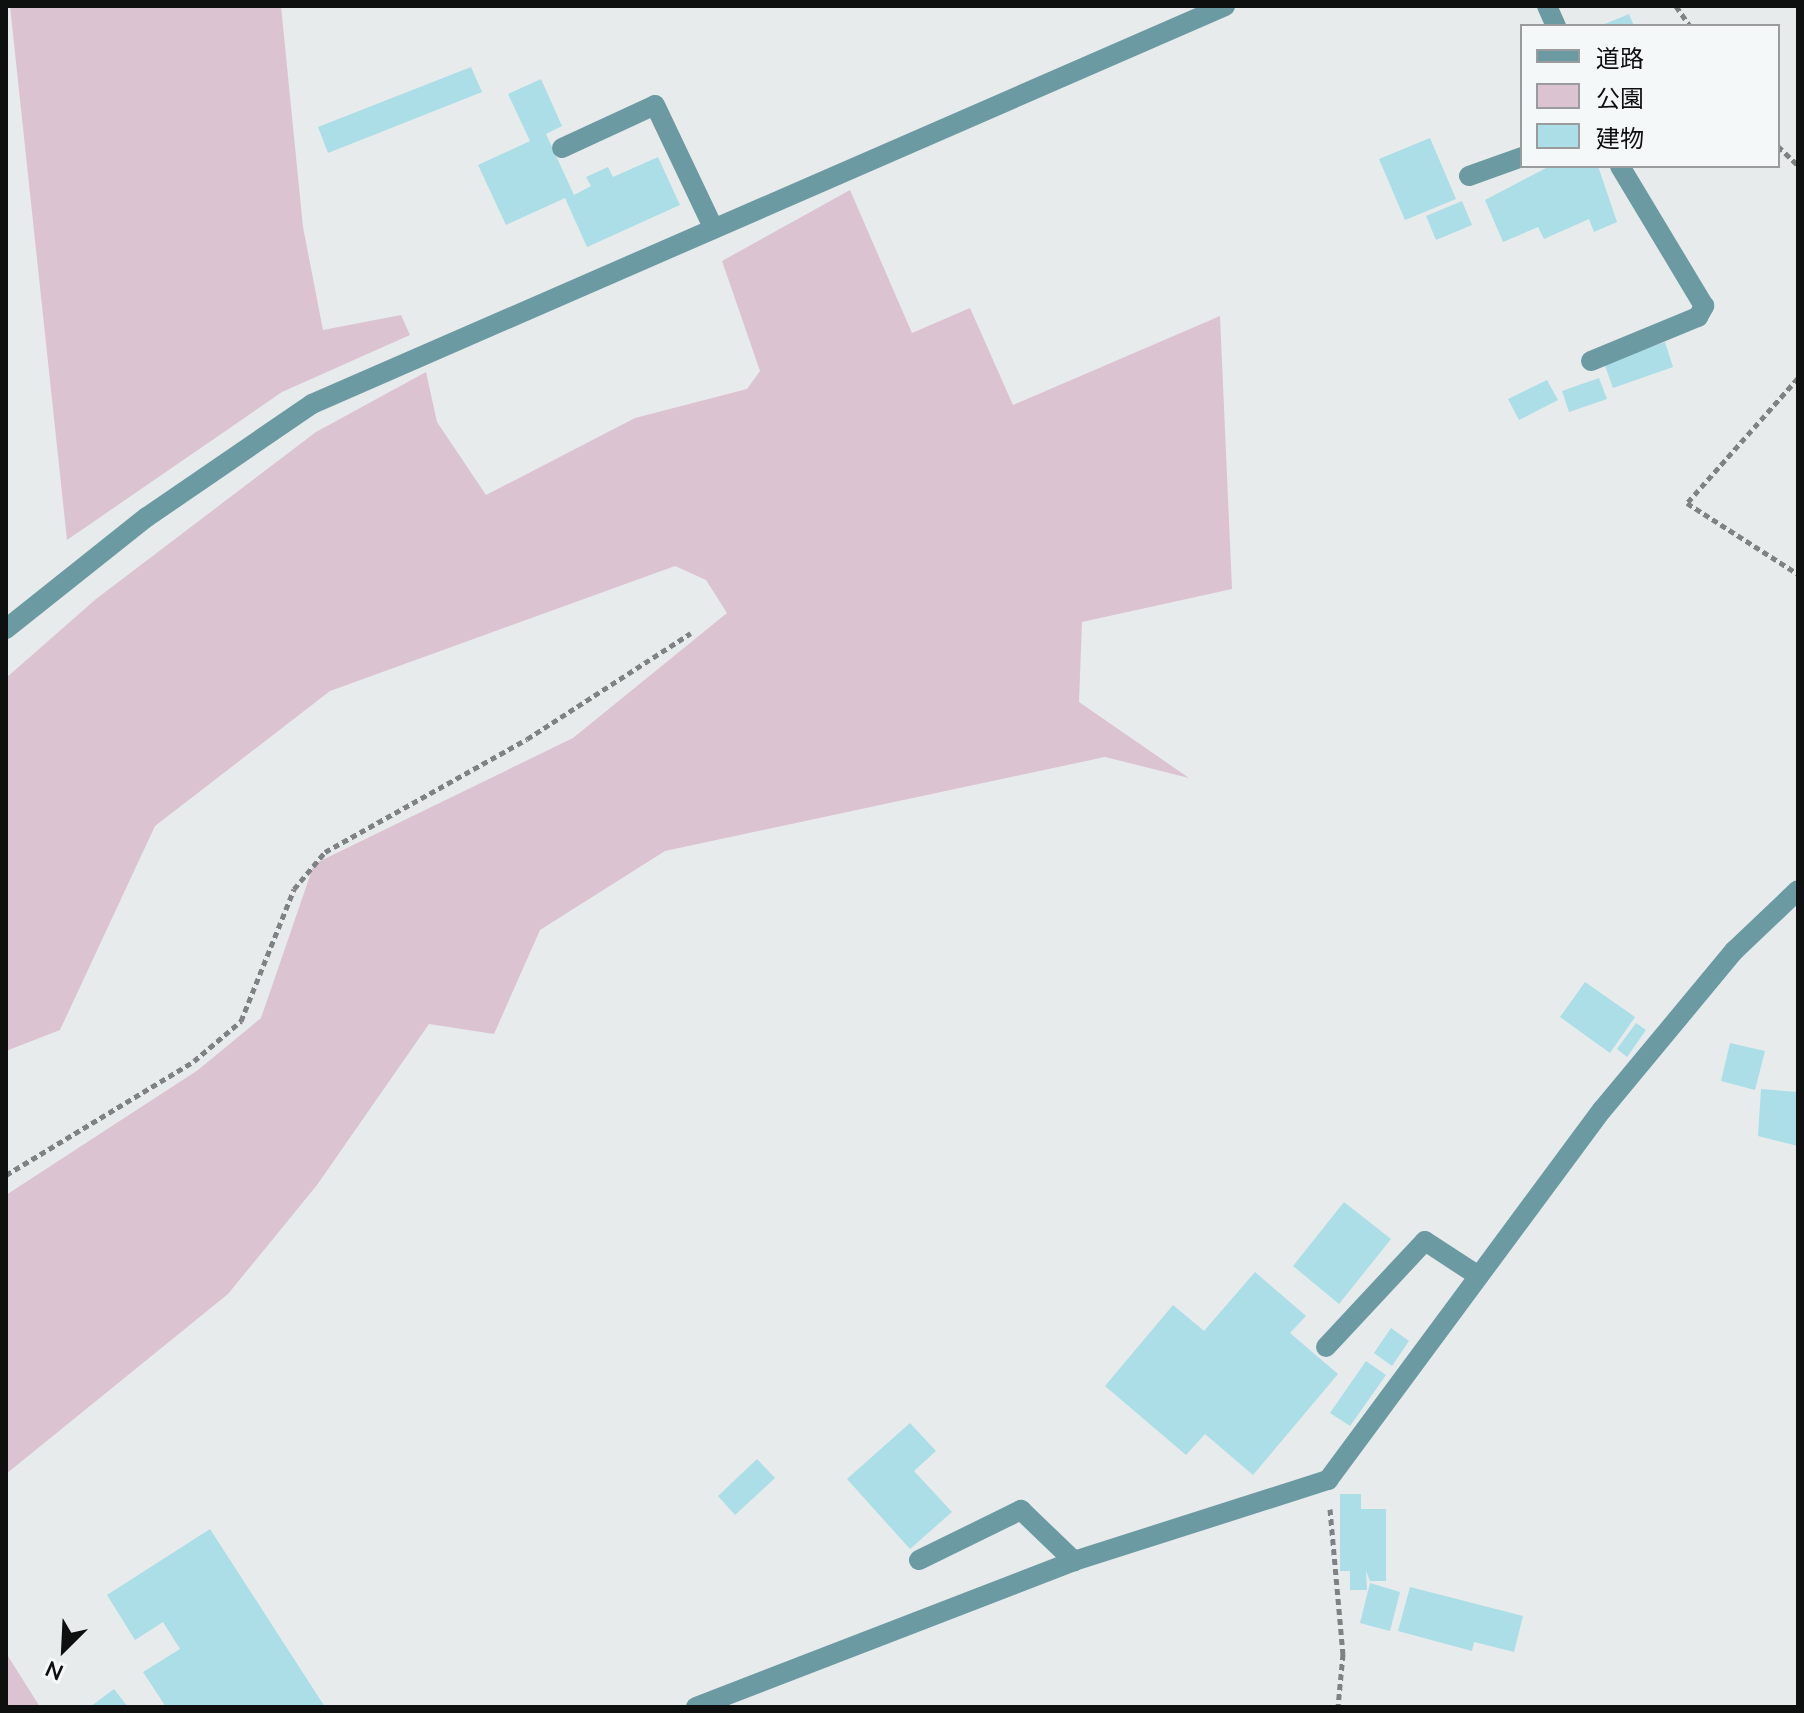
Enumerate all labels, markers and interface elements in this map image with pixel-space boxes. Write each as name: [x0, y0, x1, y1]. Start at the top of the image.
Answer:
legend: [1520, 24, 1780, 168]
text: 道路: [1596, 43, 1644, 73]
text: 公園: [1596, 83, 1644, 113]
text: 建物: [1596, 123, 1644, 153]
north arrow: [24, 1609, 104, 1689]
text: N: [41, 1655, 68, 1687]

